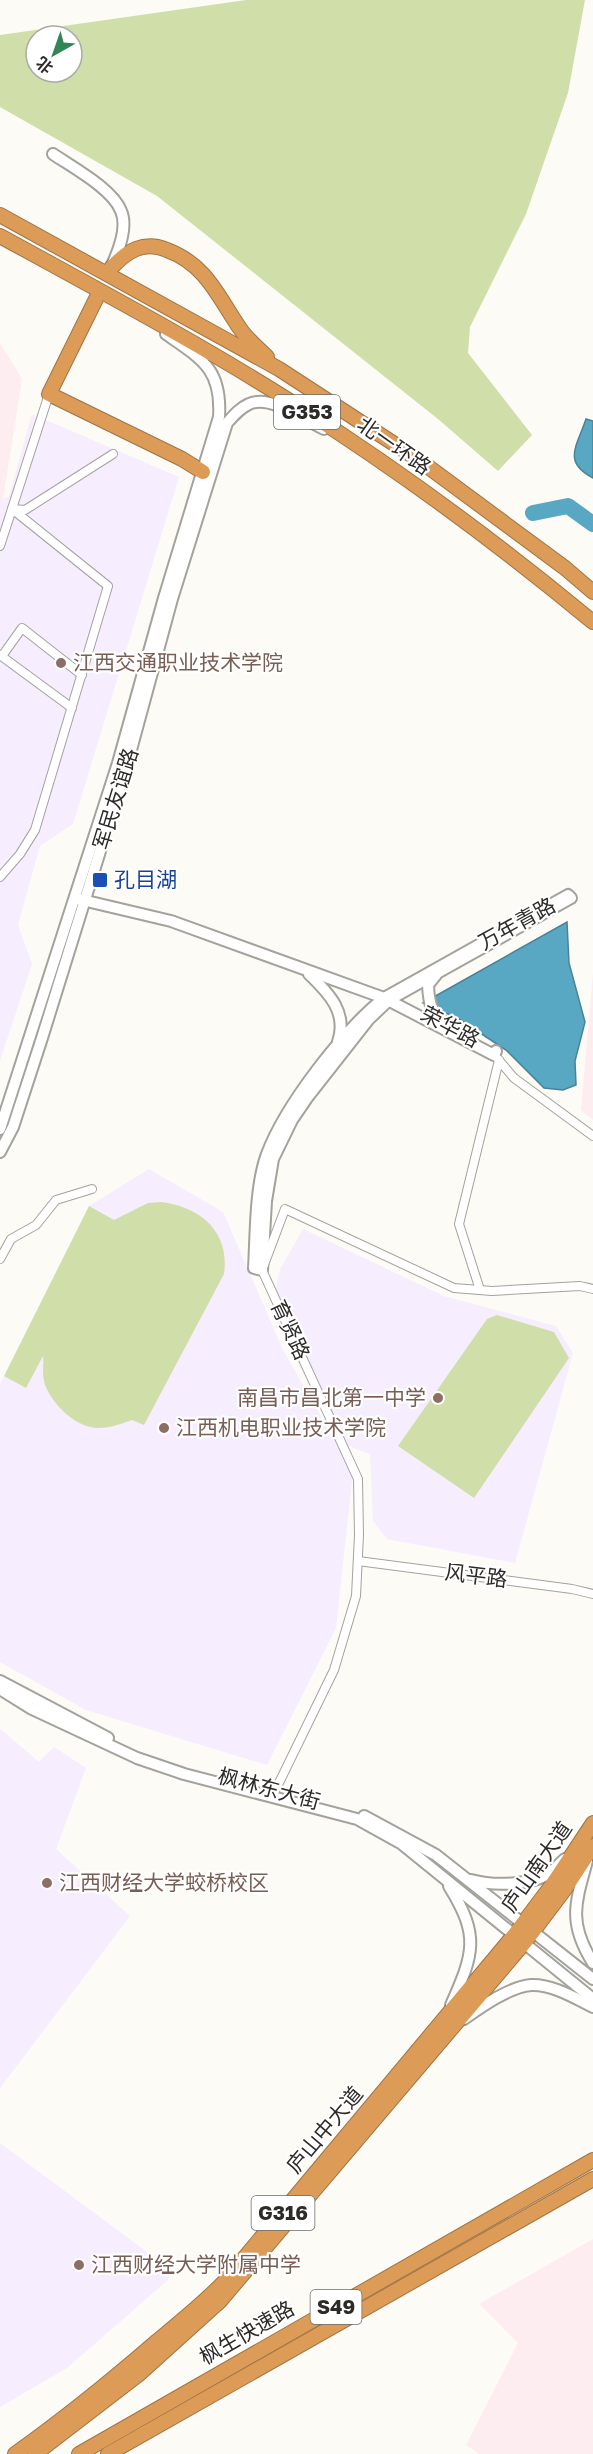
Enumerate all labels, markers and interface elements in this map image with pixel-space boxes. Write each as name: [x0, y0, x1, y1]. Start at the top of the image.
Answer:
north arrow: [24, 24, 84, 84]
text: 北: [32, 53, 57, 78]
road number: G353: [274, 395, 340, 429]
street label: 北一环路: [353, 410, 436, 480]
place label: 江西交通职业技术学院: [73, 649, 283, 675]
marker: 江西交通职业技术学院: [54, 656, 68, 670]
street label: 军民友谊路: [87, 745, 143, 853]
place label: 孔目湖: [114, 866, 177, 892]
marker: 孔目湖: [91, 871, 109, 889]
street label: 万年青路: [473, 891, 560, 955]
street label: 荣华路: [417, 1000, 484, 1052]
street label: 育贤路: [266, 1296, 316, 1364]
place label: 南昌市昌北第一中学: [237, 1384, 426, 1410]
marker: 南昌市昌北第一中学: [431, 1391, 445, 1405]
place label: 江西机电职业技术学院: [176, 1414, 386, 1440]
marker: 江西机电职业技术学院: [157, 1421, 171, 1435]
street label: 风平路: [443, 1558, 509, 1592]
street label: 枫林东大街: [215, 1762, 323, 1814]
street label: 庐山南大道: [495, 1816, 577, 1917]
place label: 江西财经大学蛟桥校区: [59, 1869, 269, 1895]
marker: 江西财经大学蛟桥校区: [40, 1876, 54, 1890]
street label: 庐山中大道: [281, 2081, 368, 2178]
road number: G316: [252, 2196, 314, 2230]
place label: 江西财经大学附属中学: [91, 2251, 301, 2277]
marker: 江西财经大学附属中学: [72, 2258, 86, 2272]
road number: S49: [310, 2290, 362, 2324]
street label: 枫生快速路: [195, 2295, 298, 2370]

